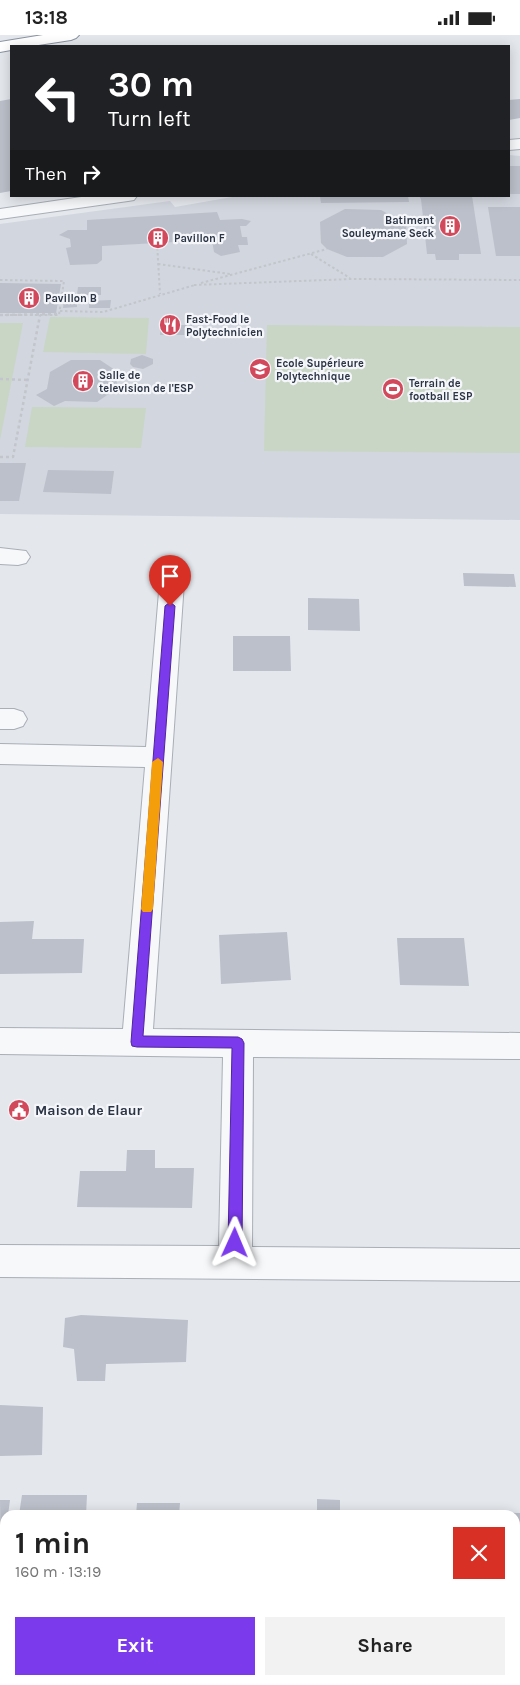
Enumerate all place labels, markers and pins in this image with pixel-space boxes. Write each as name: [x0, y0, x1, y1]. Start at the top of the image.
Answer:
place label: Batiment Souleymane Seck: [342, 214, 435, 240]
building icon: Batiment Souleymane Seck: [438, 214, 462, 238]
building icon: Pavillon F: [146, 226, 170, 250]
place label: Pavillon F: [174, 232, 225, 245]
building icon: Pavillon B: [17, 286, 41, 310]
place label: Pavillon B: [45, 292, 97, 305]
restaurant icon: Fast-Food le Polytechnicien: [158, 313, 182, 337]
place label: Fast-Food le Polytechnicien: [186, 313, 263, 339]
school or university icon: Ecole Supérieure Polytechnique: [248, 357, 272, 381]
place label: Ecole Supérieure Polytechnique: [276, 357, 364, 383]
building icon: Salle de television de l'ESP: [71, 369, 95, 393]
place label: Salle de television de l'ESP: [99, 369, 194, 395]
sports icon: Terrain de football ESP: [381, 377, 405, 401]
place label: Terrain de football ESP: [409, 377, 473, 403]
pin: [149, 555, 191, 606]
public building icon: Maison de Elaur: [7, 1098, 31, 1122]
place label: Maison de Elaur: [35, 1102, 143, 1119]

